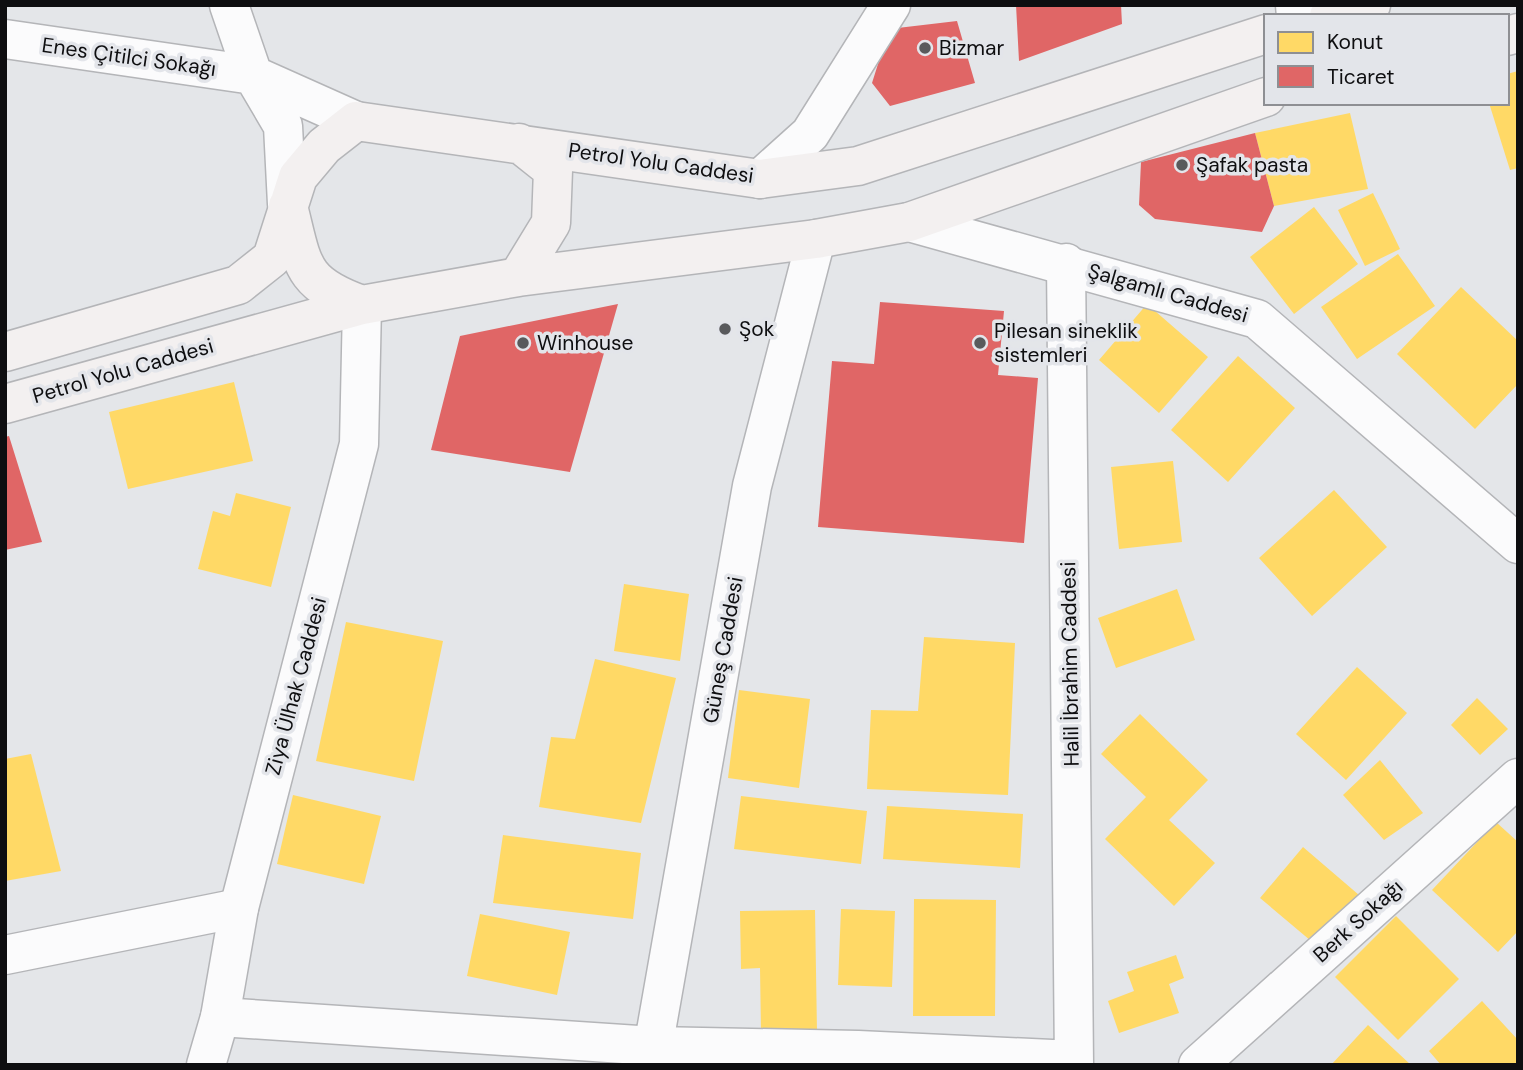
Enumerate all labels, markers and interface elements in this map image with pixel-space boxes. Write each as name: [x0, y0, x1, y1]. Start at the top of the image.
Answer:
legend: [1264, 14, 1509, 105]
text: Konut: [1327, 28, 1383, 56]
street label: Enes Çitilci Sokağı: [40, 31, 218, 83]
place label: Bizmar: [939, 34, 1004, 62]
marker: Bizmar: [917, 40, 933, 56]
text: Ticaret: [1327, 63, 1394, 91]
street label: Petrol Yolu Caddesi: [567, 136, 755, 190]
place label: Şafak pasta: [1196, 151, 1308, 179]
marker: Şafak pasta: [1174, 157, 1190, 173]
street label: Şalgamlı Caddesi: [1085, 257, 1251, 329]
place label: Şok: [739, 315, 775, 343]
place label: Pilesan sineklik sistemleri: [994, 317, 1138, 369]
marker: Şok: [717, 321, 733, 337]
place label: Winhouse: [537, 329, 634, 357]
street label: Petrol Yolu Caddesi: [29, 332, 217, 410]
marker: Winhouse: [515, 335, 531, 351]
marker: Pilesan sineklik sistemleri: [972, 335, 988, 351]
street label: Halil İbrahim Caddesi: [1054, 561, 1086, 767]
street label: Güneş Caddesi: [696, 575, 750, 725]
street label: Ziya Ülhak Caddesi: [259, 594, 333, 778]
street label: Berk Sokağı: [1307, 873, 1409, 969]

